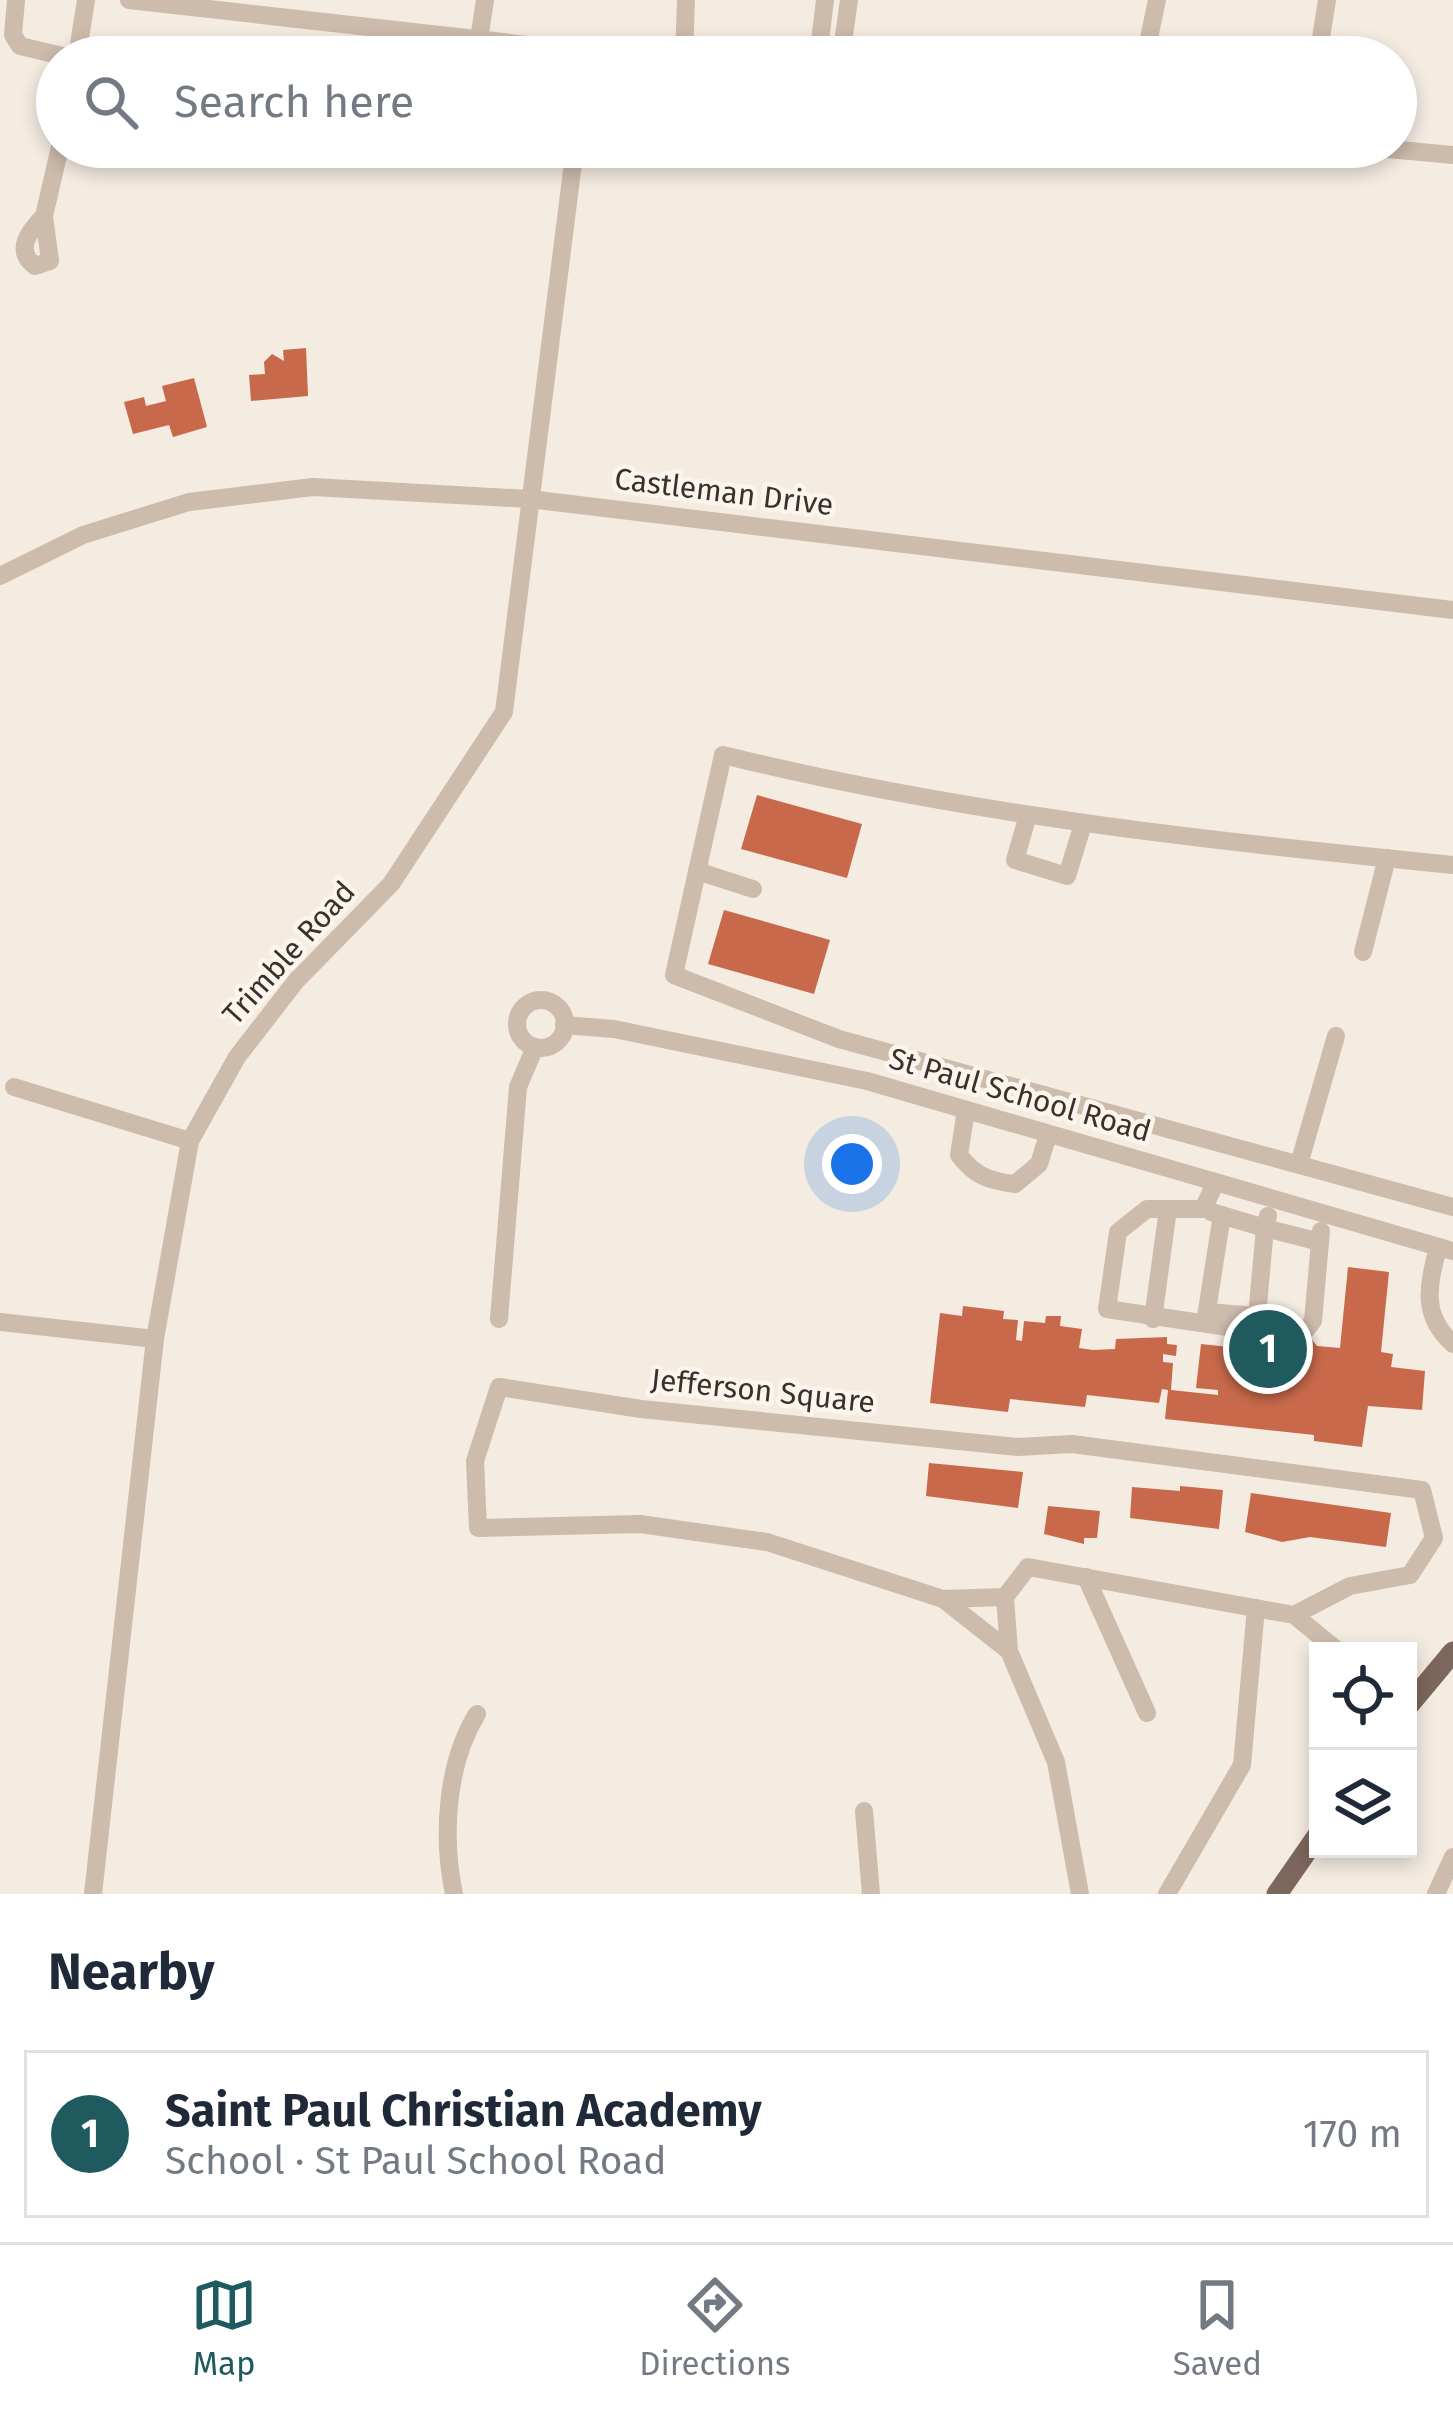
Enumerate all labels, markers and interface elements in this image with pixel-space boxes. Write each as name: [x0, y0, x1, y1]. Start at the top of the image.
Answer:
search box: [36, 36, 1417, 168]
icon: search: [78, 69, 144, 135]
text: Search here: [174, 75, 414, 129]
street label: Castleman Drive: [613, 461, 835, 523]
street label: Trimble Road: [215, 874, 363, 1032]
street label: St Paul School Road: [885, 1040, 1155, 1150]
your location: [822, 1134, 882, 1194]
pin: 1: [1229, 1304, 1307, 1394]
street label: Jefferson Square: [649, 1361, 877, 1421]
map controls: [1309, 1642, 1417, 1858]
button: locate: [1309, 1642, 1417, 1750]
button: layers: [1309, 1750, 1417, 1858]
text: Nearby: [48, 1941, 214, 2003]
text: Saint Paul Christian Academy: [165, 2084, 762, 2138]
text: 1: [81, 2111, 99, 2157]
text: 170 m: [1303, 2111, 1402, 2157]
text: School · St Paul School Road: [165, 2138, 667, 2184]
tab: Map: [191, 2272, 257, 2384]
tab: Directions: [639, 2272, 791, 2384]
tab: Saved: [1173, 2272, 1262, 2384]

